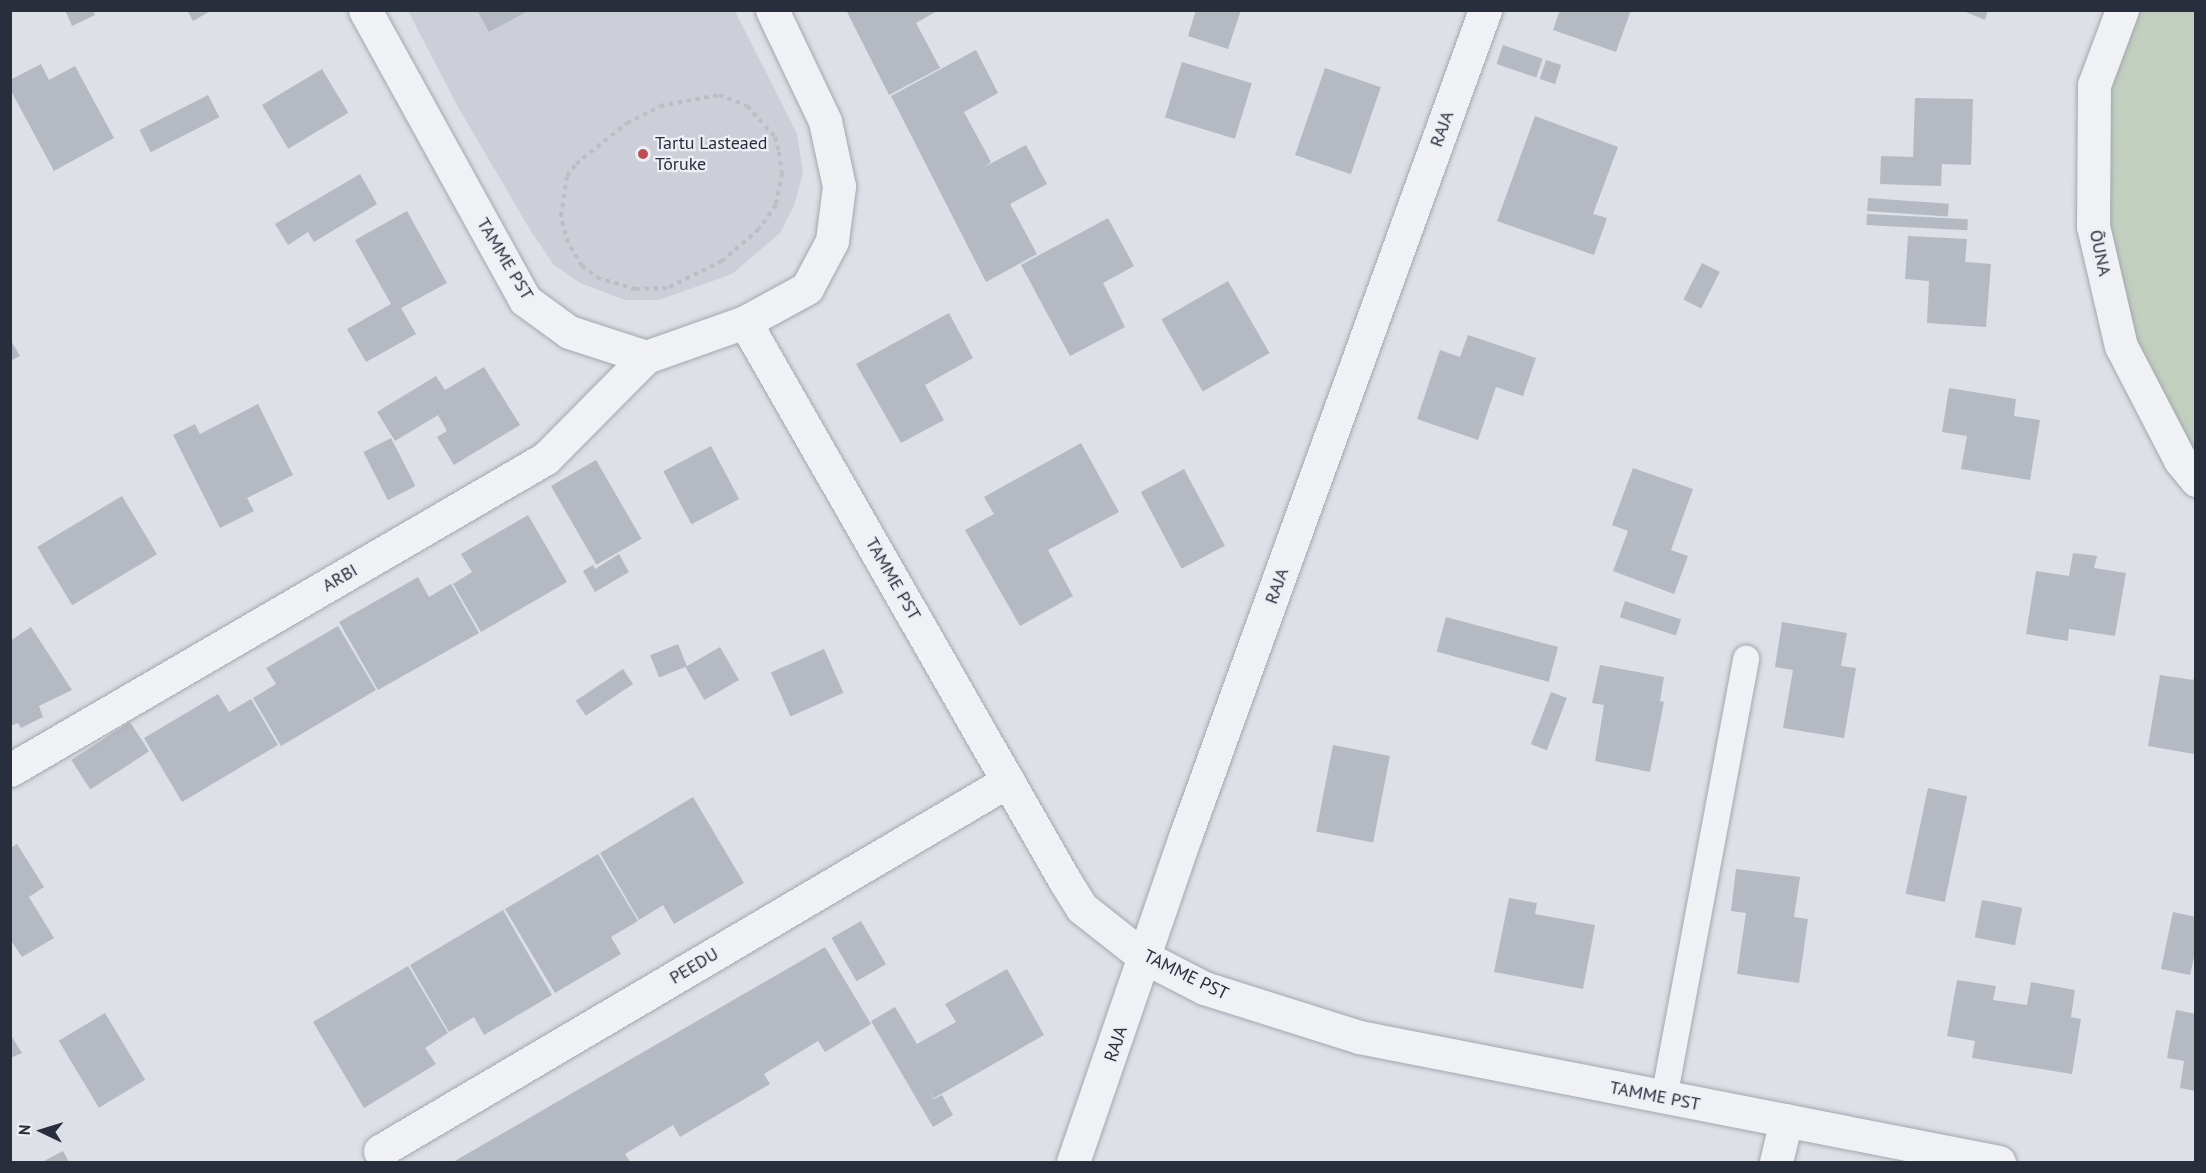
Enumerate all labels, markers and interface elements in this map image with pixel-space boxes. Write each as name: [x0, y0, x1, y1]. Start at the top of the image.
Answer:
street label: RAJA: [1426, 108, 1458, 150]
place label: Tartu Lasteaed Tõruke: [655, 133, 768, 176]
marker: Tartu Lasteaed Tõruke: [636, 147, 650, 161]
street label: TAMME PST: [472, 214, 538, 304]
street label: ÕUNA: [2085, 228, 2115, 278]
street label: TAMME PST: [861, 534, 925, 624]
street label: ARBI: [319, 559, 361, 597]
street label: RAJA: [1261, 565, 1293, 607]
street label: PEEDU: [666, 943, 722, 989]
street label: TAMME PST: [1140, 945, 1232, 1005]
street label: RAJA: [1100, 1023, 1132, 1065]
street label: TAMME PST: [1608, 1077, 1702, 1115]
north arrow: [12, 1101, 72, 1161]
text: N: [14, 1124, 34, 1136]

